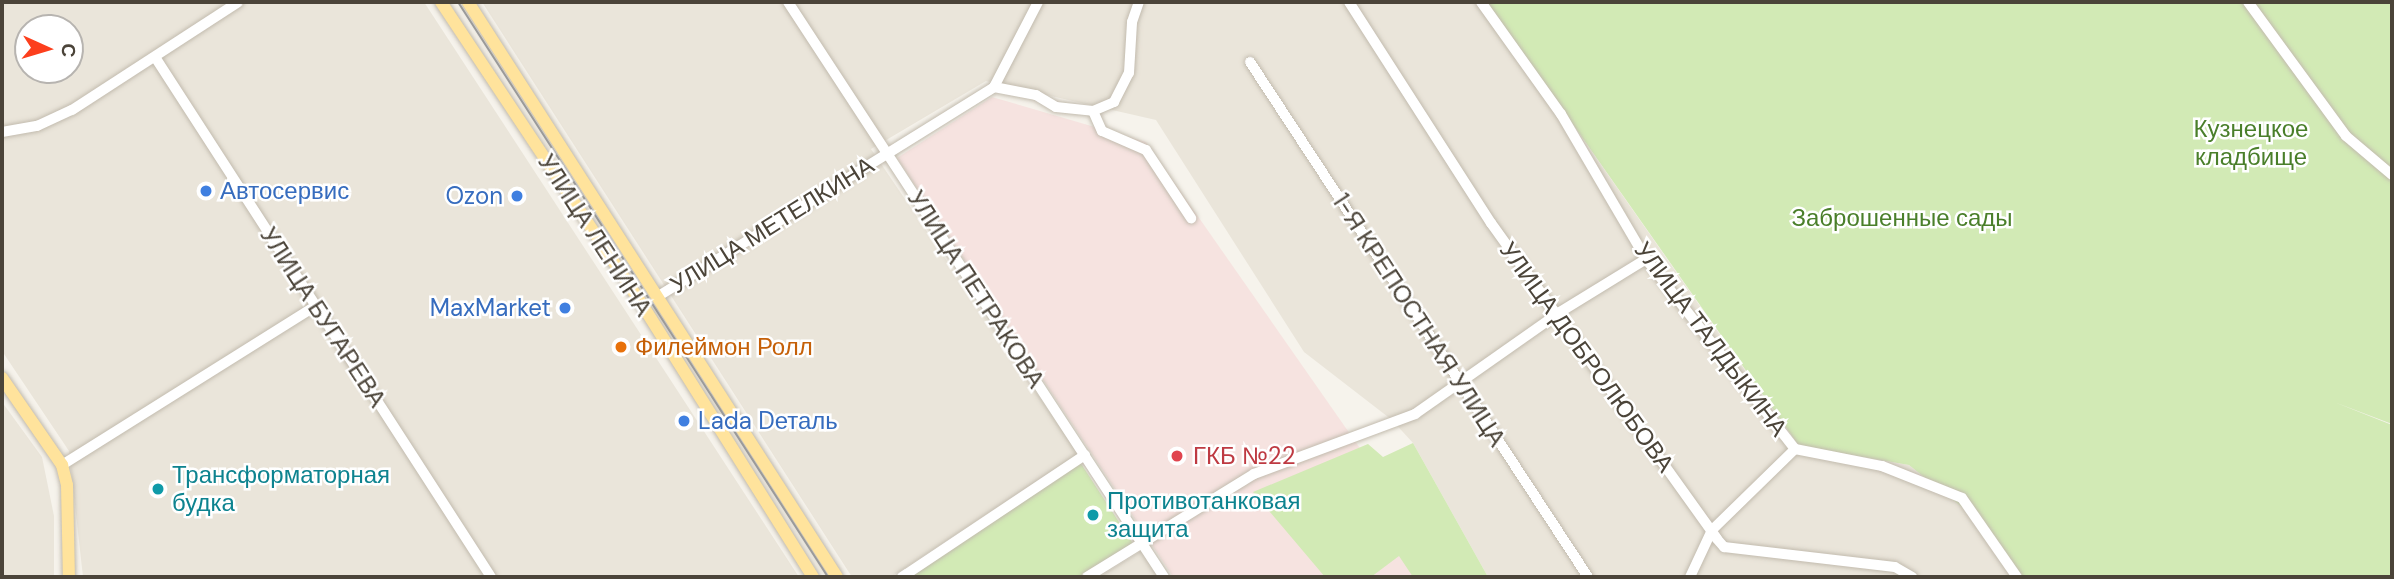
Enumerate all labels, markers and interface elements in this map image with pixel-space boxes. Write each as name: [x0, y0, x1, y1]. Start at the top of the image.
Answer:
north arrow: [14, 14, 84, 84]
text: С: [56, 43, 81, 58]
park label: Кузнецкое кладбище: [2194, 115, 2308, 171]
street label: УЛИЦА ЛЕНИНА: [532, 149, 658, 321]
street label: УЛИЦА МЕТЕЛКИНА: [665, 151, 879, 299]
place label: Автосервис: [220, 177, 349, 205]
place label: Ozon: [445, 182, 503, 210]
marker: Автосервис: [198, 183, 214, 199]
street label: УЛИЦА ПЕТРАКОВА: [901, 185, 1051, 393]
marker: Ozon: [509, 188, 525, 204]
street label: 1-Я КРЕПОСТНАЯ УЛИЦА: [1326, 188, 1512, 452]
park label: Заброшенные сады: [1792, 204, 2012, 232]
street label: УЛИЦА БУГАРЕВА: [254, 222, 392, 412]
street label: УЛИЦА ДОБРОЛЮБОВА: [1494, 236, 1680, 478]
street label: УЛИЦА ТАЛДЫКИНА: [1629, 236, 1793, 442]
place label: MaxMarket: [430, 294, 551, 322]
marker: MaxMarket: [557, 300, 573, 316]
place label: Филеймон Ролл: [635, 333, 813, 361]
marker: Филеймон Ролл: [613, 339, 629, 355]
place label: Lada Dеталь: [698, 407, 838, 435]
marker: Lada Dеталь: [676, 413, 692, 429]
place label: ГКБ №22: [1193, 442, 1296, 470]
marker: ГКБ №22: [1167, 446, 1187, 466]
place label: Трансформаторная будка: [172, 461, 390, 517]
marker: Трансформаторная будка: [150, 481, 166, 497]
place label: Противотанковая защита: [1107, 487, 1300, 543]
marker: Противотанковая защита: [1085, 507, 1101, 523]

